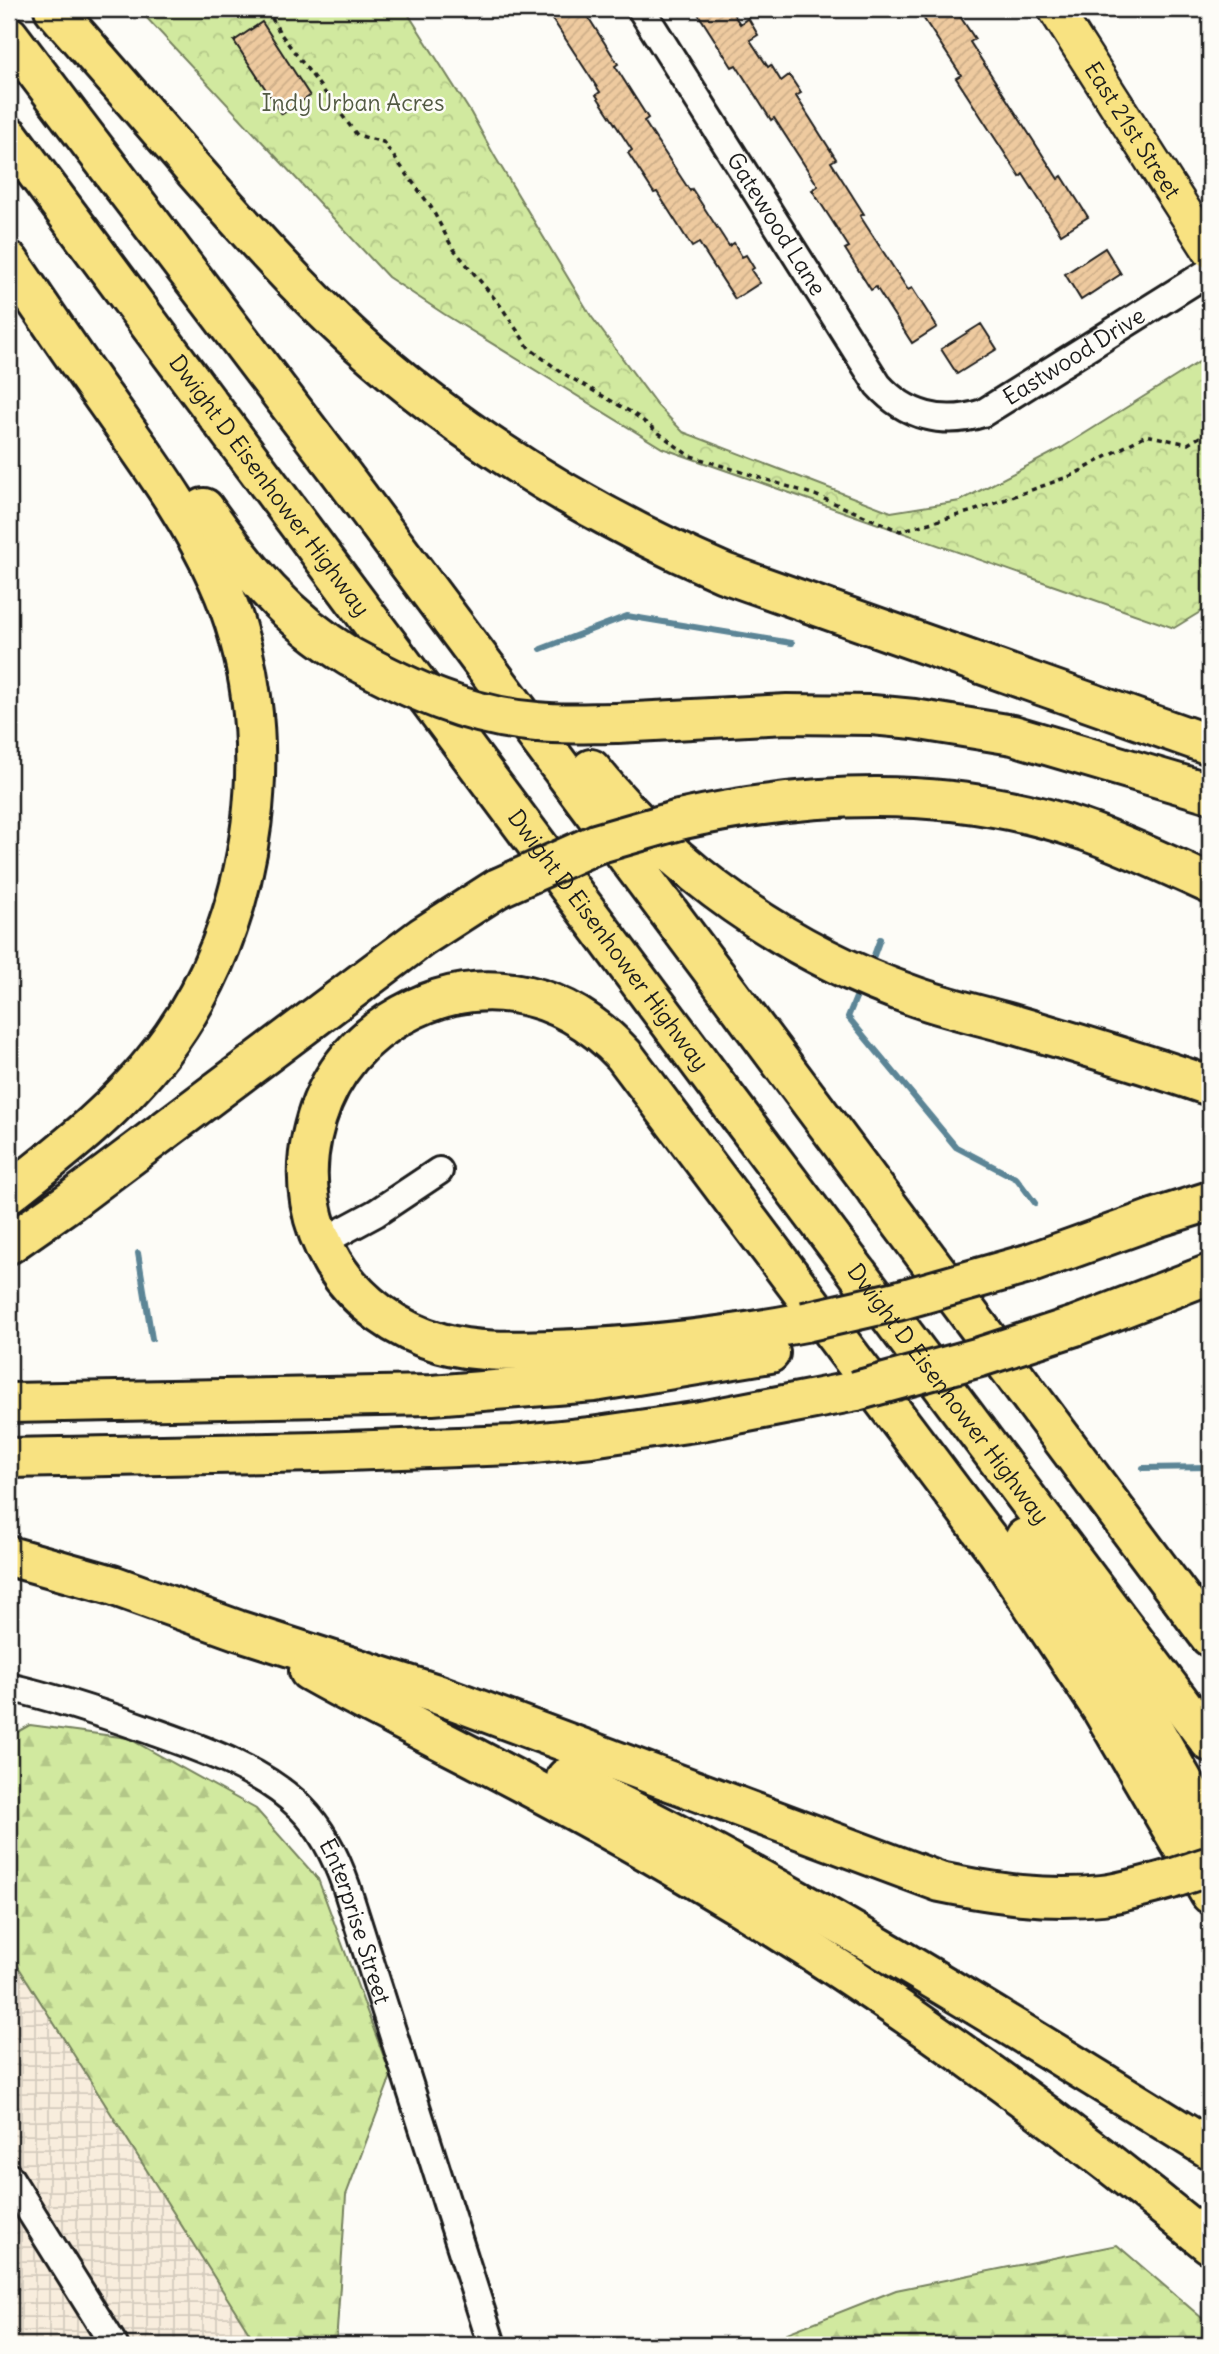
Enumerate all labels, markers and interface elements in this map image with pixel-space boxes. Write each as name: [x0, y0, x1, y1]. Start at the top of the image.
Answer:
street label: East 21st Street: [1079, 56, 1188, 204]
park label: Indy Urban Acres: [262, 88, 444, 117]
street label: Gatewood Lane: [721, 147, 833, 301]
street label: Eastwood Drive: [997, 301, 1150, 411]
street label: Dwight D Eisenhower Highway: [163, 349, 377, 622]
street label: Dwight D Eisenhower Highway: [502, 803, 716, 1076]
street label: Dwight D Eisenhower Highway: [841, 1257, 1056, 1530]
street label: Enterprise Street: [313, 1833, 398, 2008]

